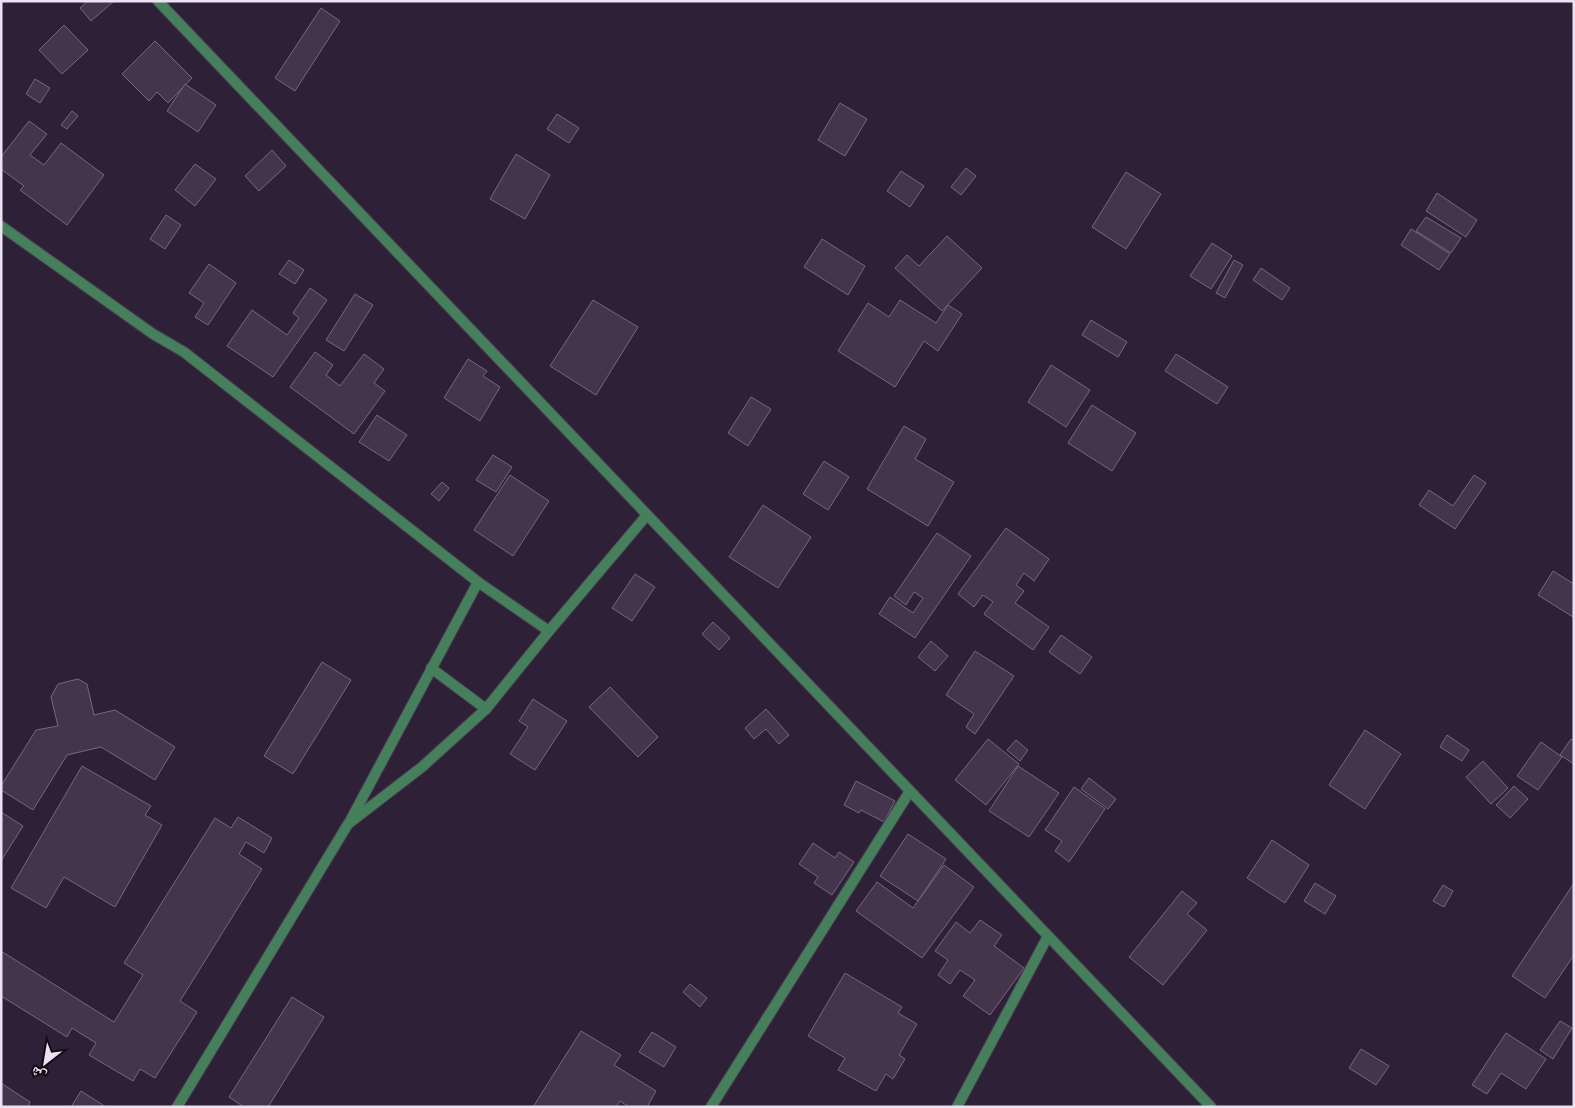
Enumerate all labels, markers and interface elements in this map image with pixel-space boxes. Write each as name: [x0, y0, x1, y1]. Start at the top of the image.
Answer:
north arrow: [20, 1038, 70, 1088]
text: ش: [27, 1063, 49, 1086]

